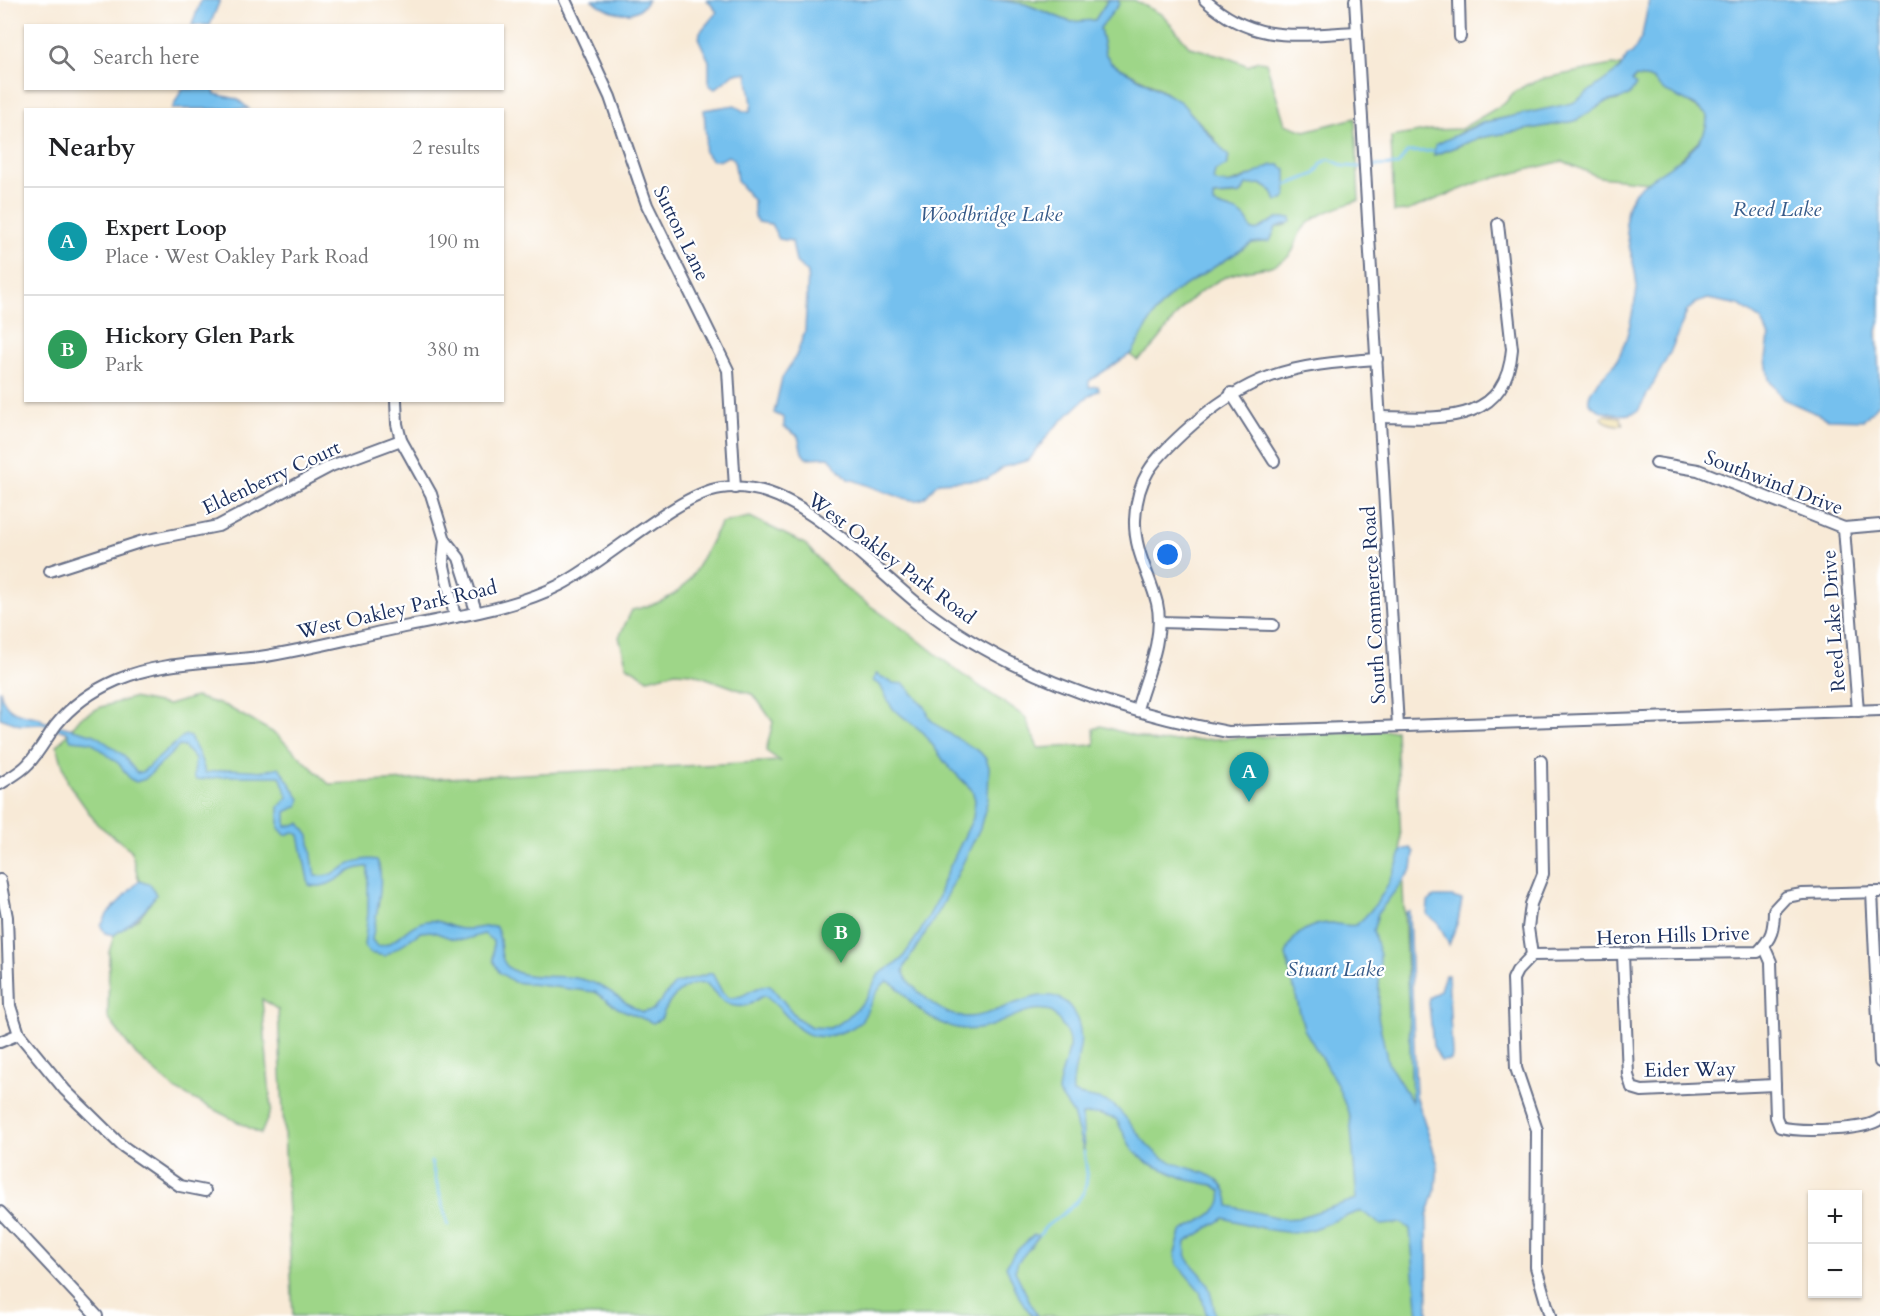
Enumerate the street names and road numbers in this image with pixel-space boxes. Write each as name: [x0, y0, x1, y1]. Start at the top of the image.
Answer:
street label: Sutton Lane: [647, 181, 716, 285]
street label: Eldenberry Court: [198, 433, 345, 521]
street label: Southwind Drive: [1701, 444, 1847, 521]
street label: West Oakley Park Road: [801, 486, 982, 631]
street label: South Commerce Road: [1355, 505, 1392, 705]
street label: Reed Lake Drive: [1815, 549, 1852, 693]
street label: West Oakley Park Road: [294, 573, 500, 646]
street label: Heron Hills Drive: [1596, 919, 1750, 952]
street label: Eider Way: [1644, 1055, 1736, 1084]

